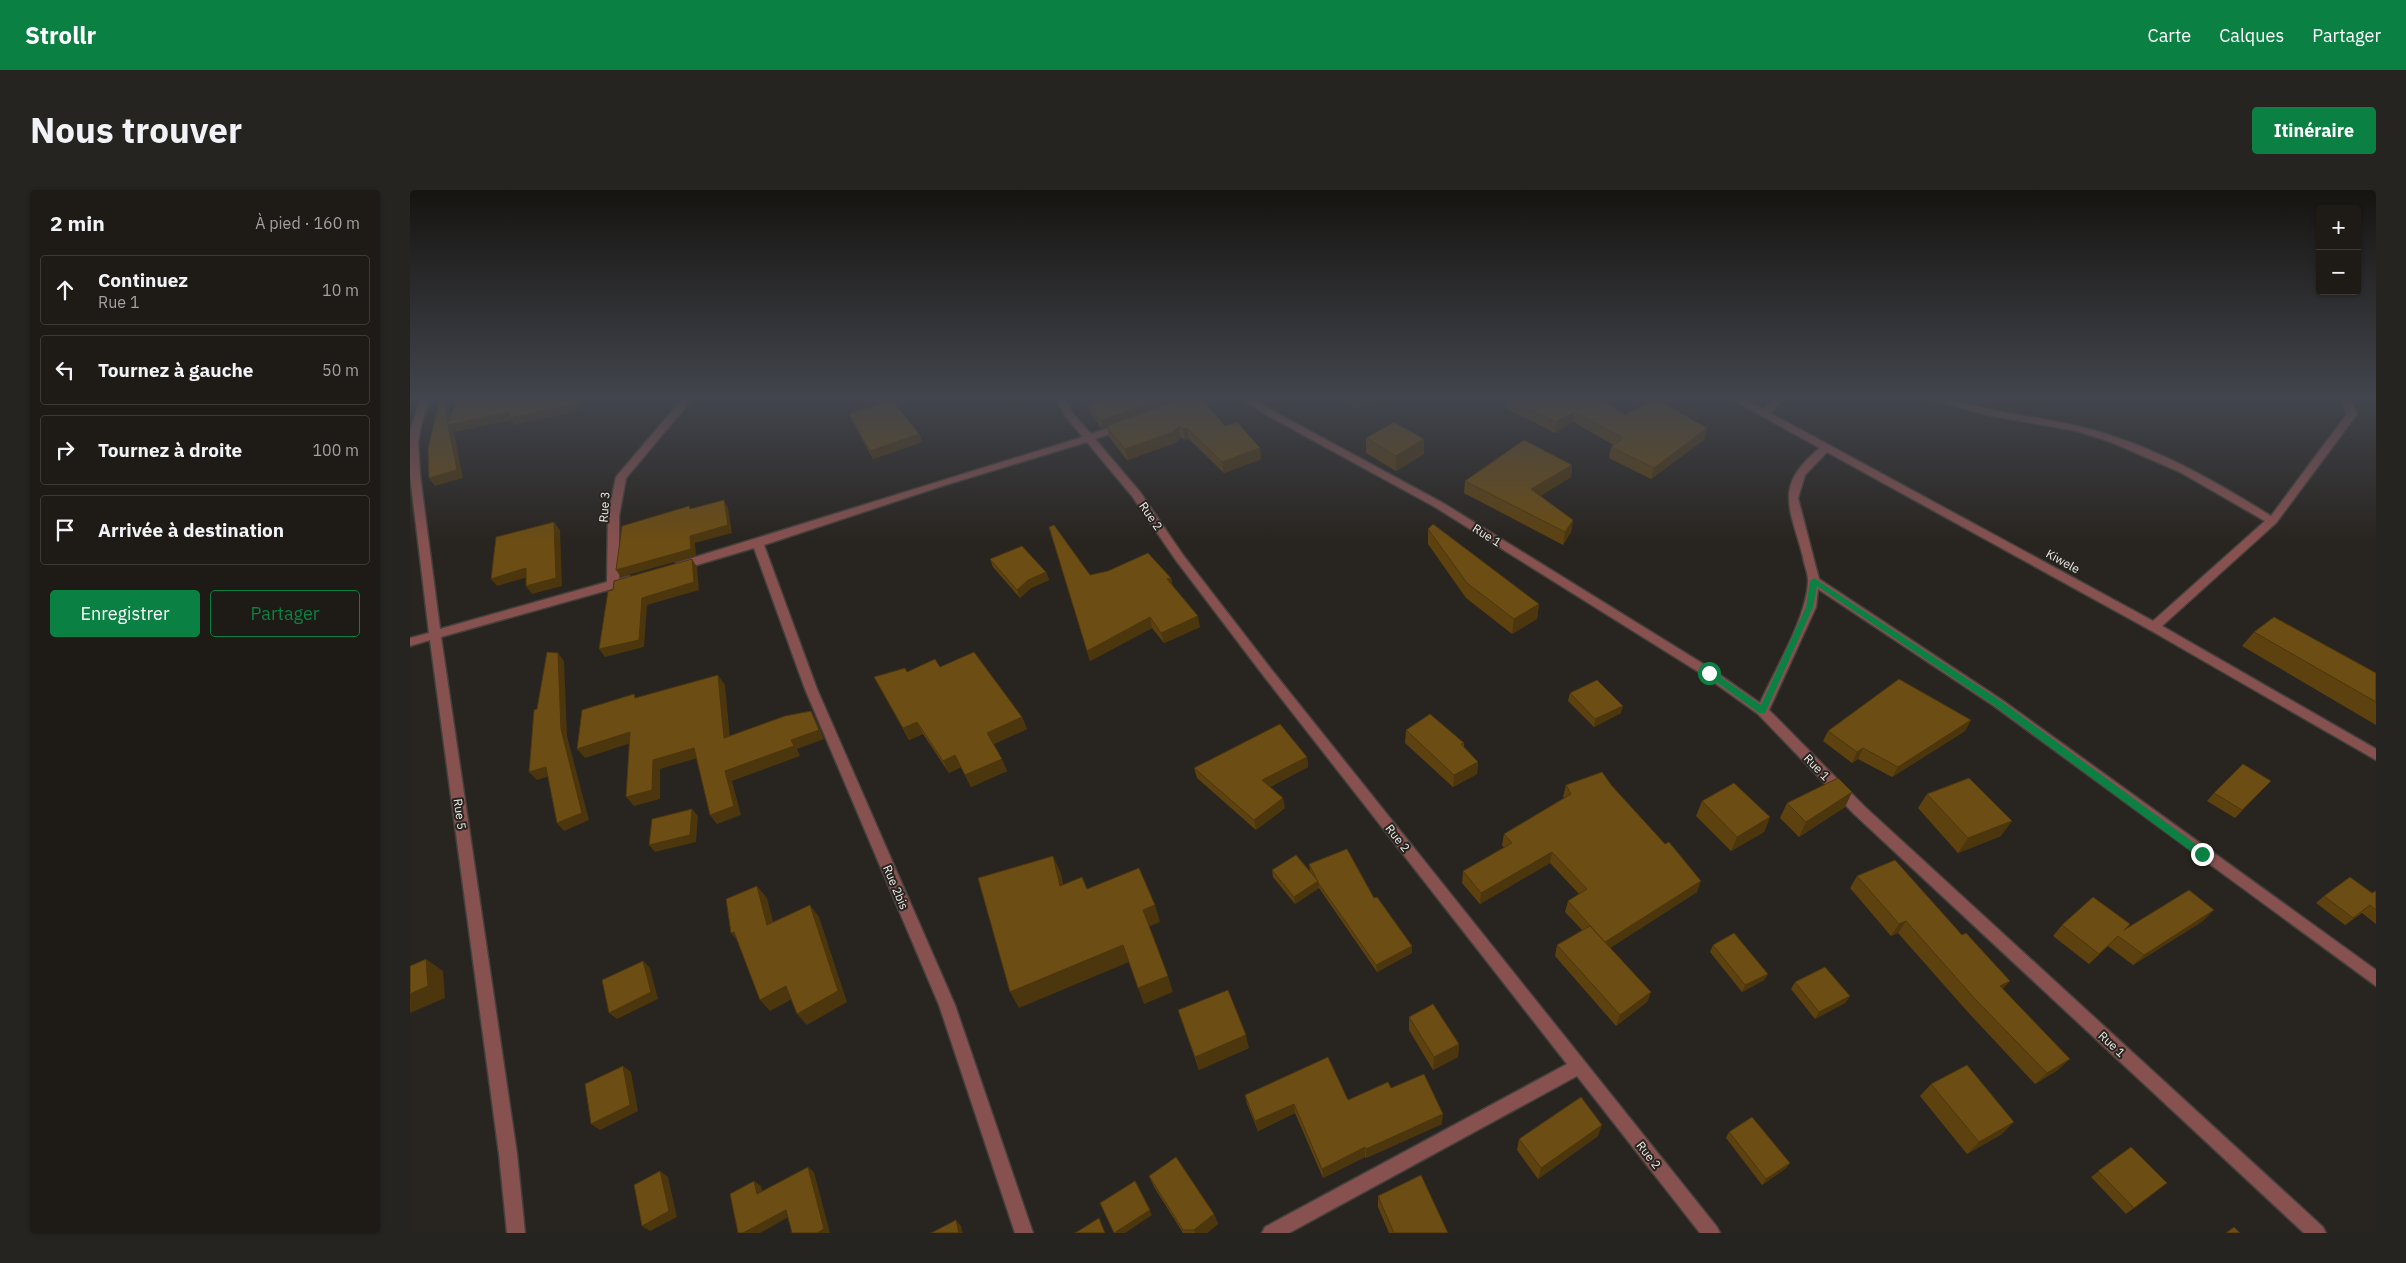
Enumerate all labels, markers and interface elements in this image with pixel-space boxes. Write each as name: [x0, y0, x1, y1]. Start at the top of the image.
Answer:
text: Strollr: [25, 19, 96, 51]
text: Carte: [2148, 24, 2191, 47]
text: Calques: [2219, 24, 2284, 47]
text: Partager: [2312, 24, 2381, 47]
text: Nous trouver: [30, 107, 242, 153]
button: Itinéraire: [2252, 107, 2376, 154]
map controls: [2316, 205, 2361, 295]
button: +: [2316, 205, 2361, 250]
text: 2 min: [50, 209, 105, 237]
text: À pied · 160 m: [255, 213, 360, 233]
button: −: [2316, 250, 2361, 295]
text: Continuez: [98, 268, 188, 292]
icon: ahead: [51, 276, 79, 304]
text: 10 m: [322, 280, 359, 300]
text: Rue 1: [98, 292, 140, 312]
icon: left: [51, 356, 79, 384]
text: Tournez à gauche: [98, 358, 254, 382]
text: 50 m: [322, 360, 359, 380]
icon: right: [51, 436, 79, 464]
text: Tournez à droite: [98, 438, 242, 462]
text: 100 m: [312, 440, 359, 460]
street label: Rue 3: [595, 491, 613, 523]
street label: Rue 2: [1136, 499, 1166, 533]
icon: arrive: [51, 516, 79, 544]
text: Arrivée à destination: [98, 518, 284, 542]
street label: Rue 1: [1470, 520, 1504, 550]
street label: Kiwele: [2044, 546, 2083, 577]
button: Enregistrer: [50, 590, 200, 637]
button: Partager: [210, 590, 360, 637]
route start: [1698, 662, 1721, 685]
street label: Rue 1: [1801, 751, 1833, 783]
street label: Rue 5: [450, 798, 470, 830]
street label: Rue 2: [1383, 821, 1413, 855]
route end: [2191, 843, 2214, 866]
street label: Rue 2bis: [880, 862, 912, 912]
street label: Rue 1: [2096, 1028, 2128, 1060]
street label: Rue 2: [1634, 1138, 1664, 1172]

